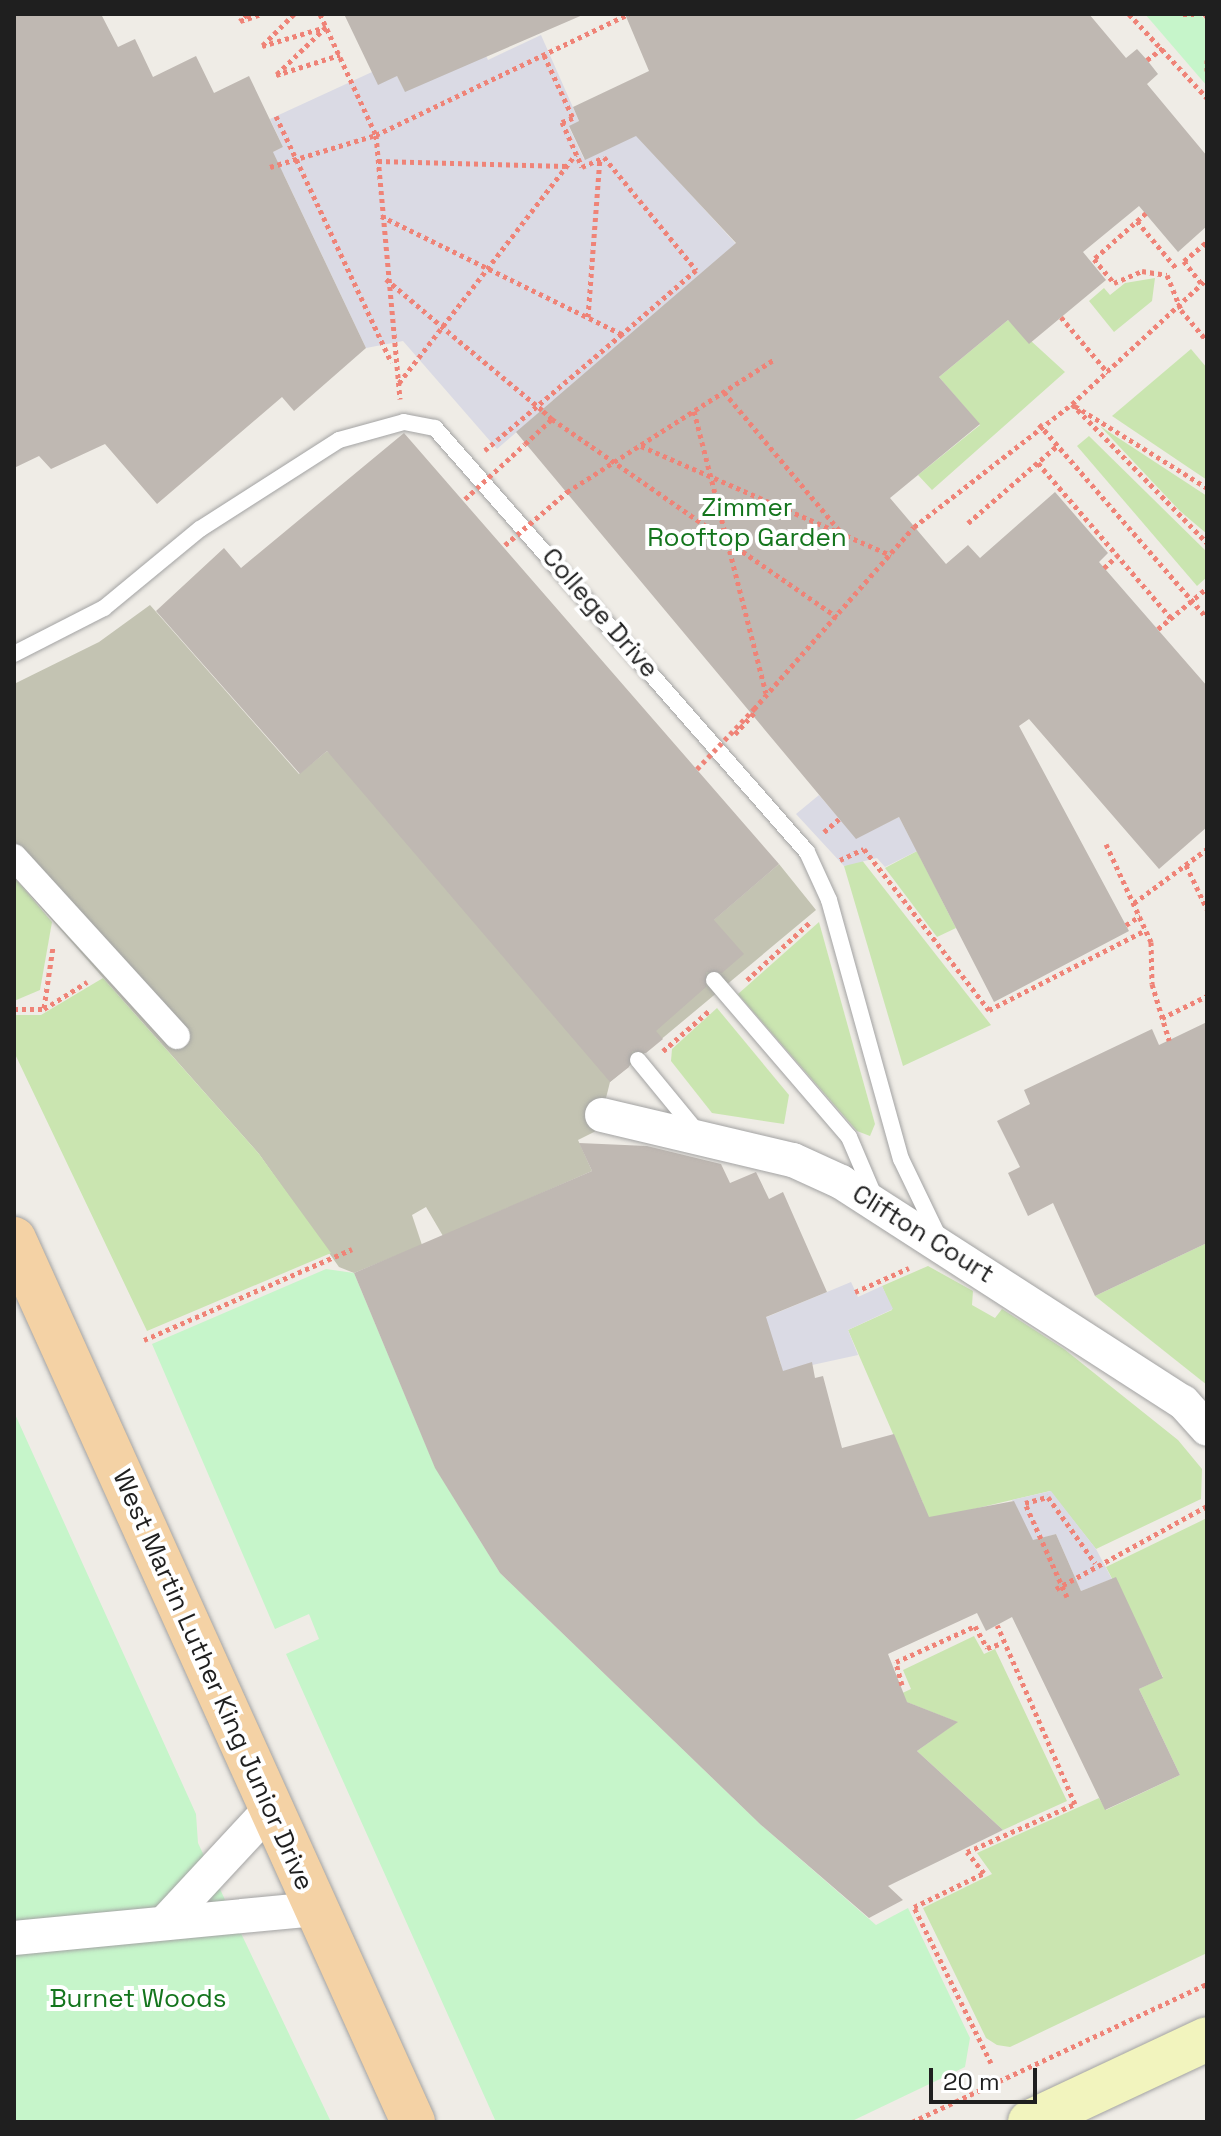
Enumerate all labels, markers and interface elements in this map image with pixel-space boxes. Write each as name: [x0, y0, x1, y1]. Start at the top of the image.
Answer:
park label: Zimmer Rooftop Garden: [647, 492, 847, 554]
street label: College Drive: [535, 542, 665, 684]
street label: Clifton Court: [846, 1178, 1000, 1290]
street label: West Martin Luther King Junior Drive: [106, 1465, 320, 1895]
park label: Burnet Woods: [49, 1983, 227, 2015]
scale bar: [933, 2052, 1041, 2102]
text: 20 m: [943, 2066, 1000, 2097]

